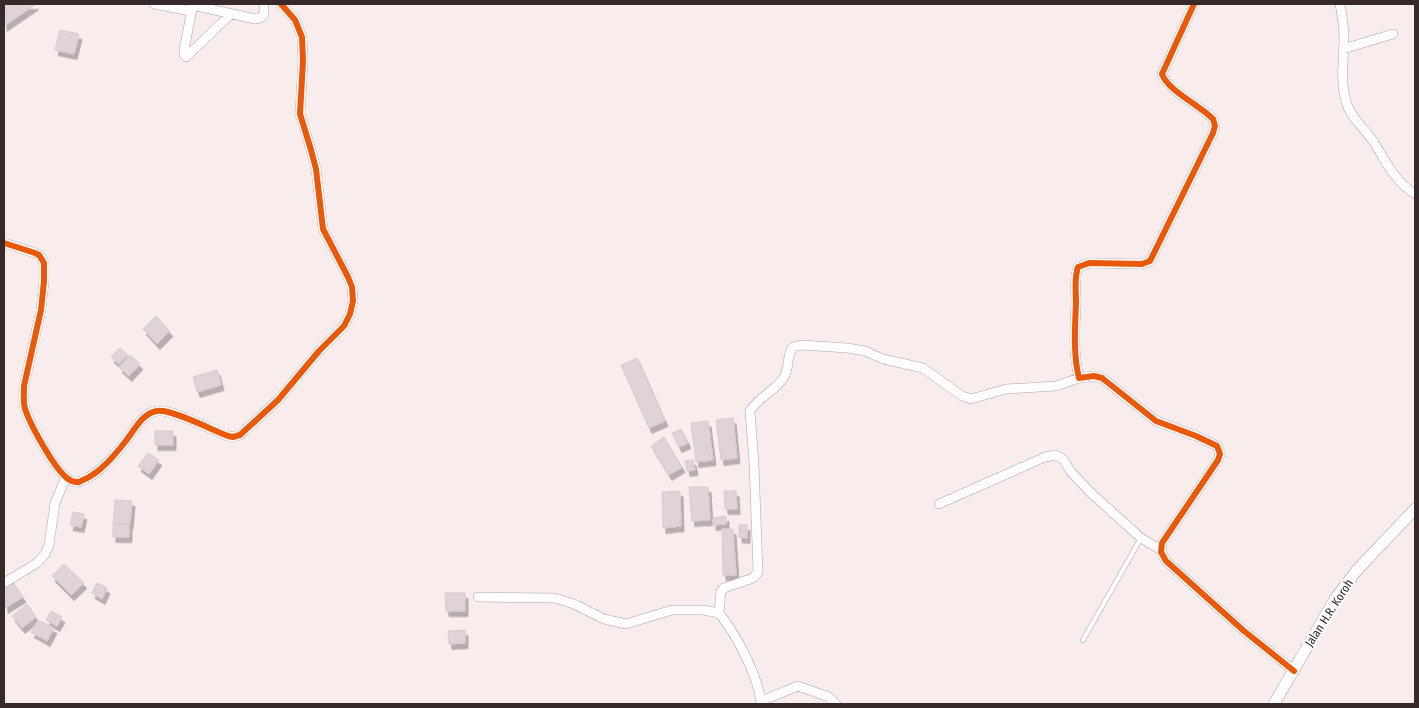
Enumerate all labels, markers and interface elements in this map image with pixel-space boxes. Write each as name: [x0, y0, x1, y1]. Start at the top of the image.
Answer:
street label: Jalan H.R. Koroh: [1302, 577, 1356, 649]

